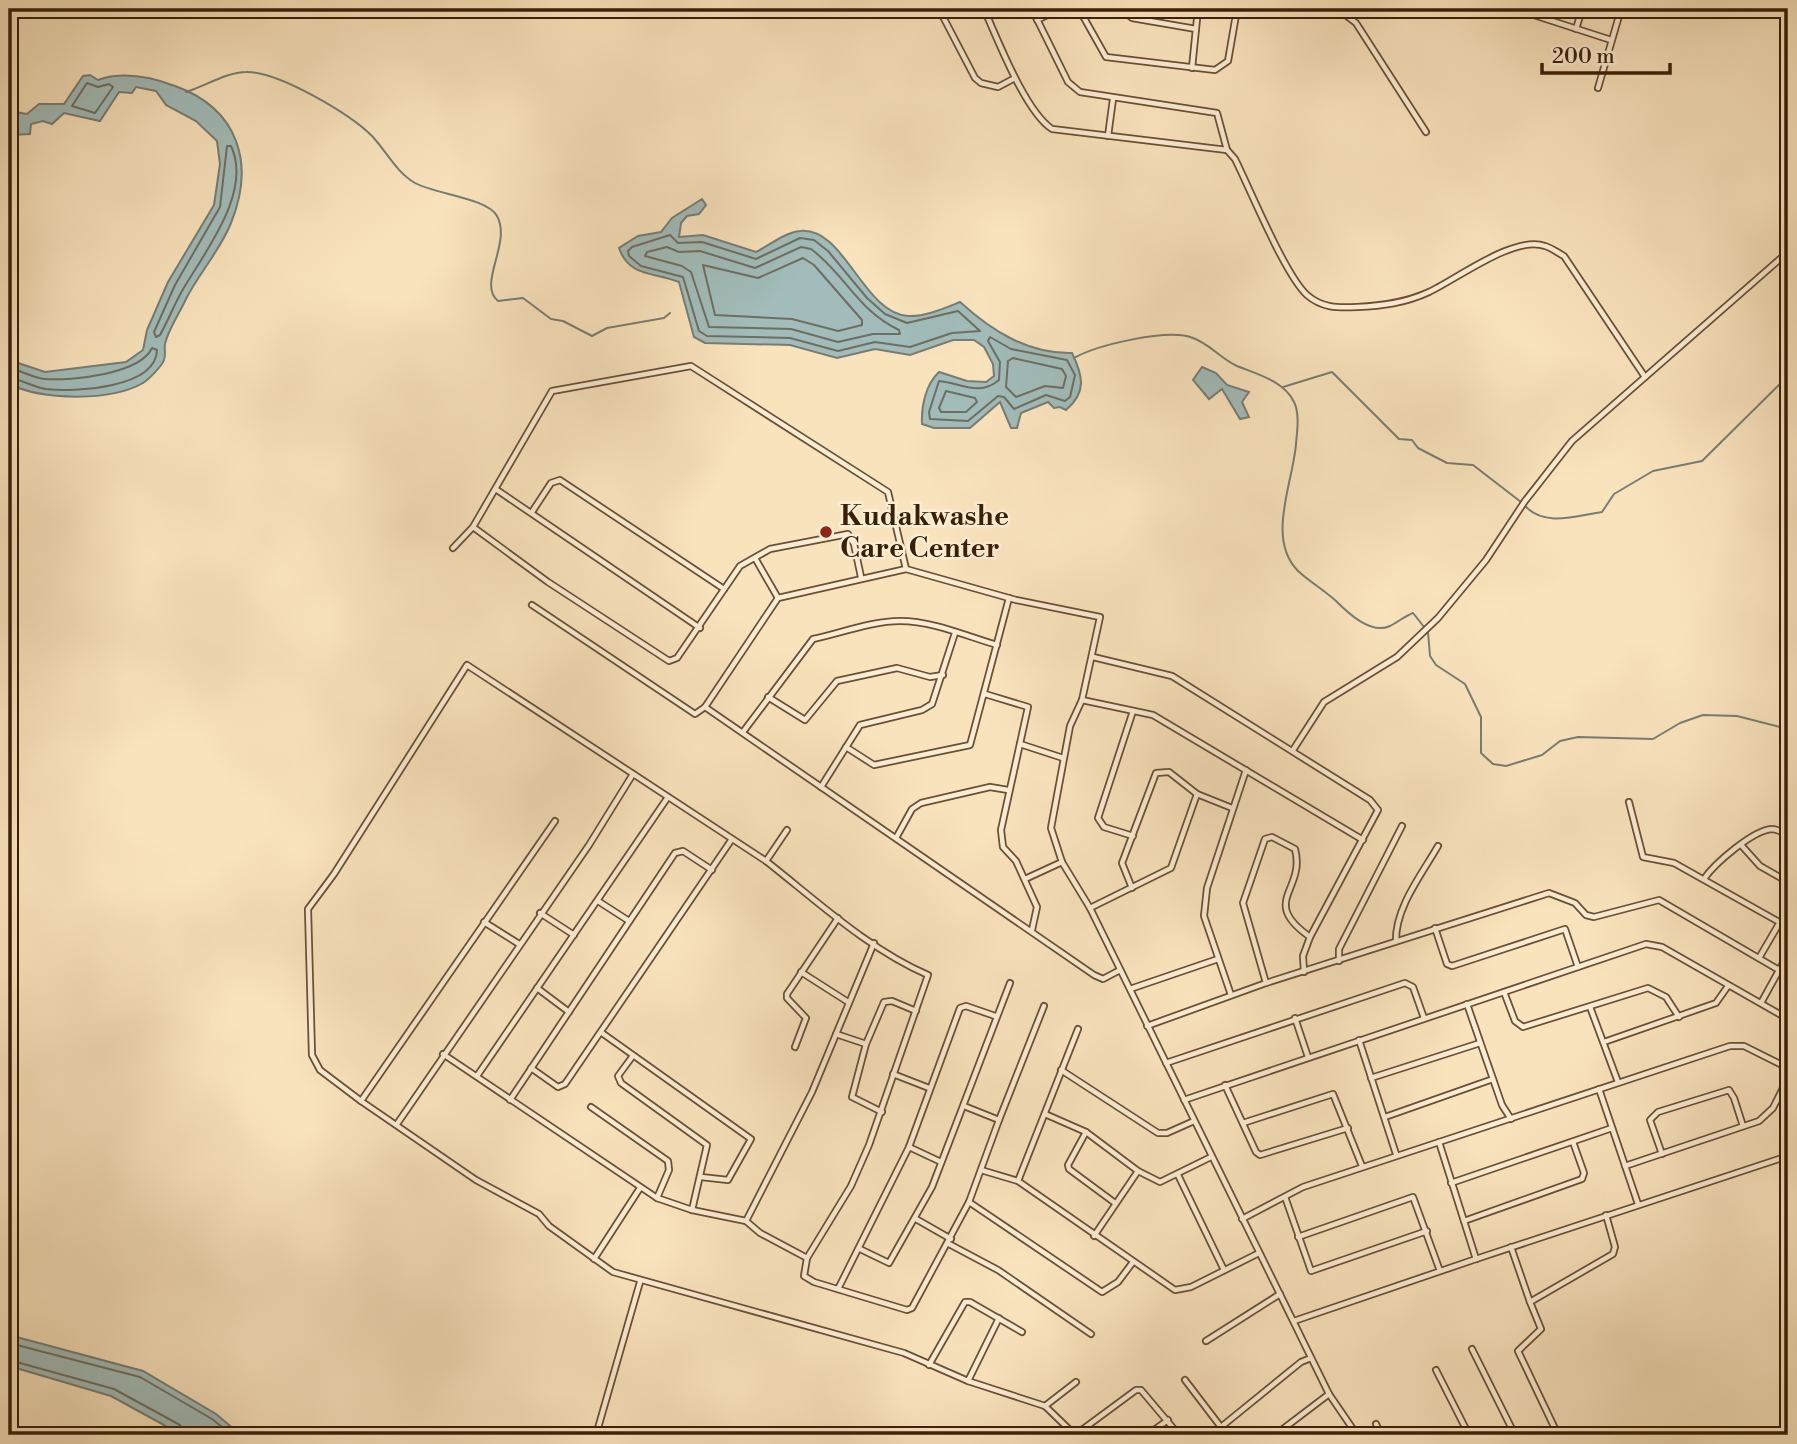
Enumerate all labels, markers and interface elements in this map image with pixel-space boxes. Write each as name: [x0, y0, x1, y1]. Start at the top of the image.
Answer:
scale bar: [1542, 32, 1669, 76]
text: 200 m: [1552, 44, 1615, 70]
place label: Kudakwashe Care Center: [840, 499, 1009, 566]
marker: Kudakwashe Care Center: [818, 524, 834, 540]

